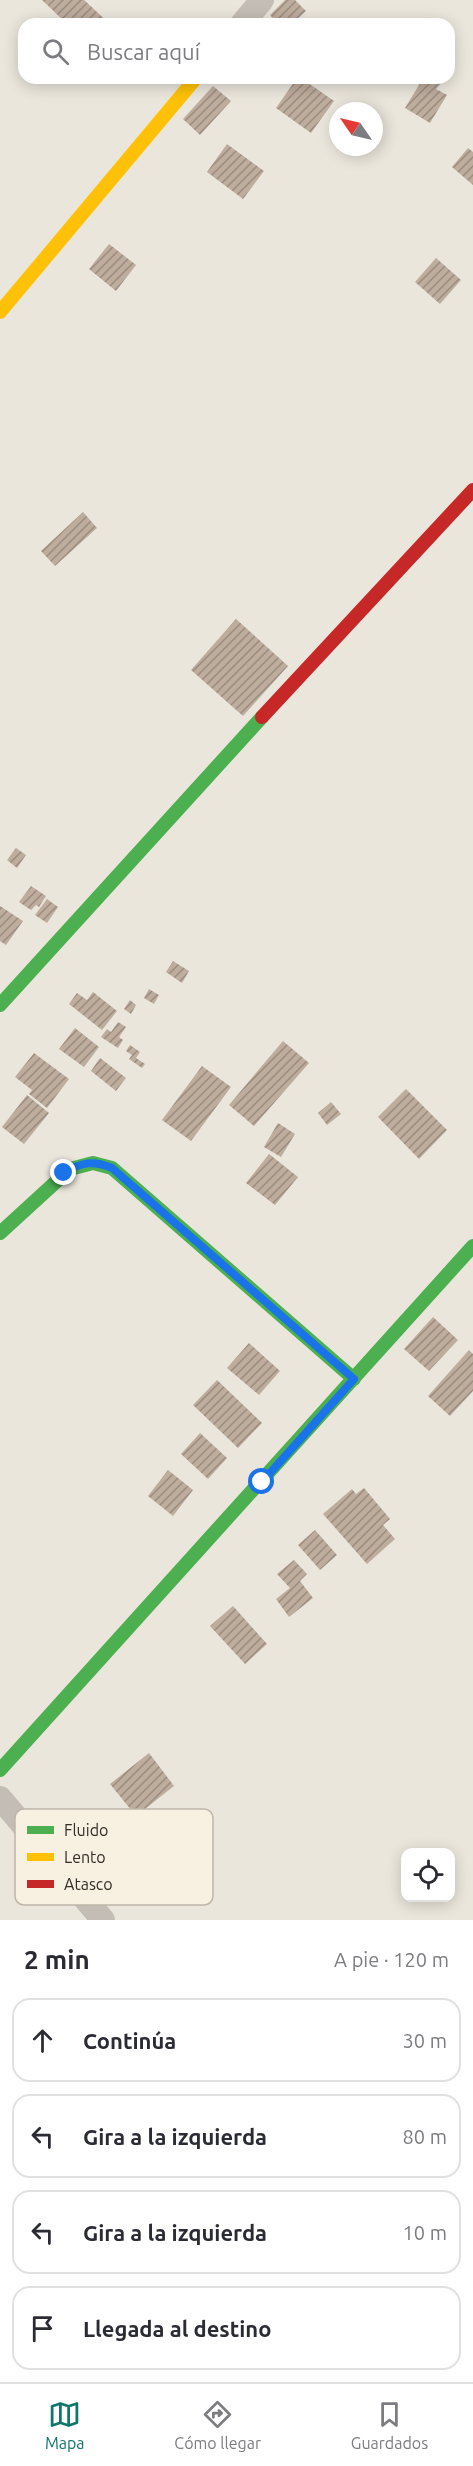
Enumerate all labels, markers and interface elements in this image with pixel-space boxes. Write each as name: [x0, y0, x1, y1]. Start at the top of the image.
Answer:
search box: [18, 18, 455, 84]
icon: search: [39, 35, 72, 68]
text: Buscar aquí: [87, 39, 200, 64]
north arrow: [329, 102, 383, 156]
route end: [50, 1159, 76, 1185]
route start: [248, 1468, 274, 1494]
legend: [15, 1809, 213, 1905]
text: Fluido: [64, 1821, 108, 1839]
text: Lento: [64, 1848, 106, 1866]
map controls: [401, 1848, 455, 1902]
button: locate: [401, 1848, 455, 1902]
text: Atasco: [64, 1875, 113, 1893]
text: 2 min: [24, 1945, 90, 1974]
text: A pie · 120 m: [334, 1948, 449, 1971]
icon: ahead: [26, 2024, 59, 2057]
text: Continúa: [83, 2028, 176, 2053]
text: 30 m: [403, 2029, 447, 2052]
icon: left: [26, 2120, 59, 2153]
text: Gira a la izquierda: [83, 2124, 267, 2149]
text: 80 m: [403, 2125, 447, 2148]
icon: left: [26, 2216, 59, 2249]
text: Gira a la izquierda: [83, 2220, 267, 2245]
text: 10 m: [403, 2221, 447, 2244]
icon: arrive: [26, 2312, 59, 2345]
text: Llegada al destino: [83, 2316, 271, 2341]
tab: Mapa: [45, 2398, 85, 2452]
tab: Cómo llegar: [174, 2398, 261, 2452]
tab: Guardados: [351, 2398, 428, 2452]

